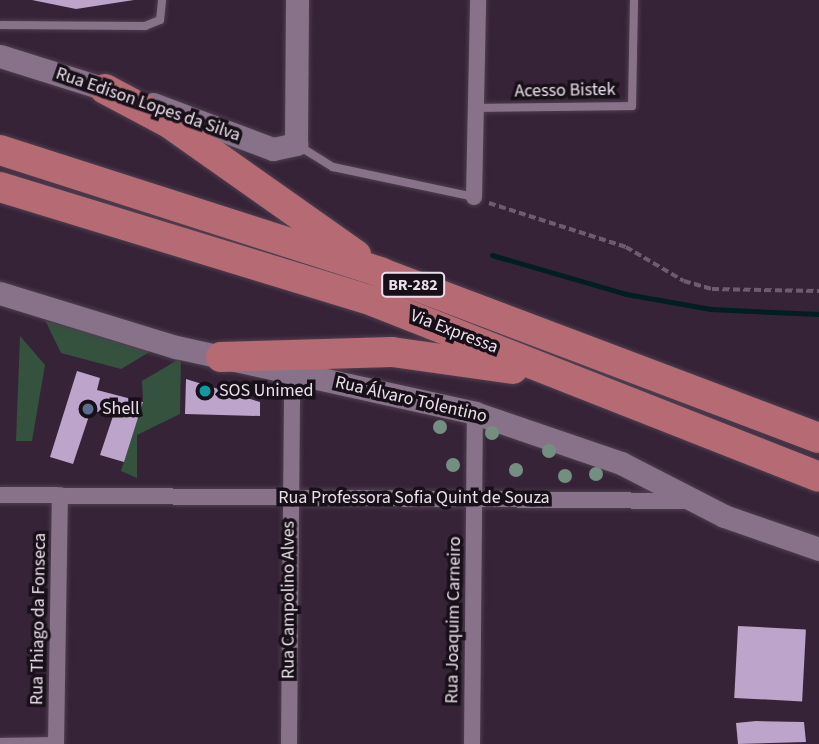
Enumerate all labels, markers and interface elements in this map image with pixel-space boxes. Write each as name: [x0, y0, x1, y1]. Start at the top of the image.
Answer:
street label: Rua Edison Lopes da Silva: [53, 63, 243, 147]
street label: Acesso Bistek: [514, 79, 616, 103]
road number: BR-282: [380, 272, 446, 298]
street label: Via Expressa: [407, 305, 501, 359]
street label: Rua Álvaro Tolentino: [333, 372, 489, 428]
place label: SOS Unimed: [219, 380, 313, 402]
marker: SOS Unimed: [197, 383, 213, 399]
place label: Shell: [102, 398, 140, 420]
marker: Shell: [80, 401, 96, 417]
street label: Rua Professora Sofia Quint de Souza: [278, 487, 550, 509]
street label: Rua Campolino Alves: [278, 521, 300, 679]
street label: Rua Thiago da Fonseca: [27, 533, 51, 705]
street label: Rua Joaquim Carneiro: [442, 536, 466, 704]

